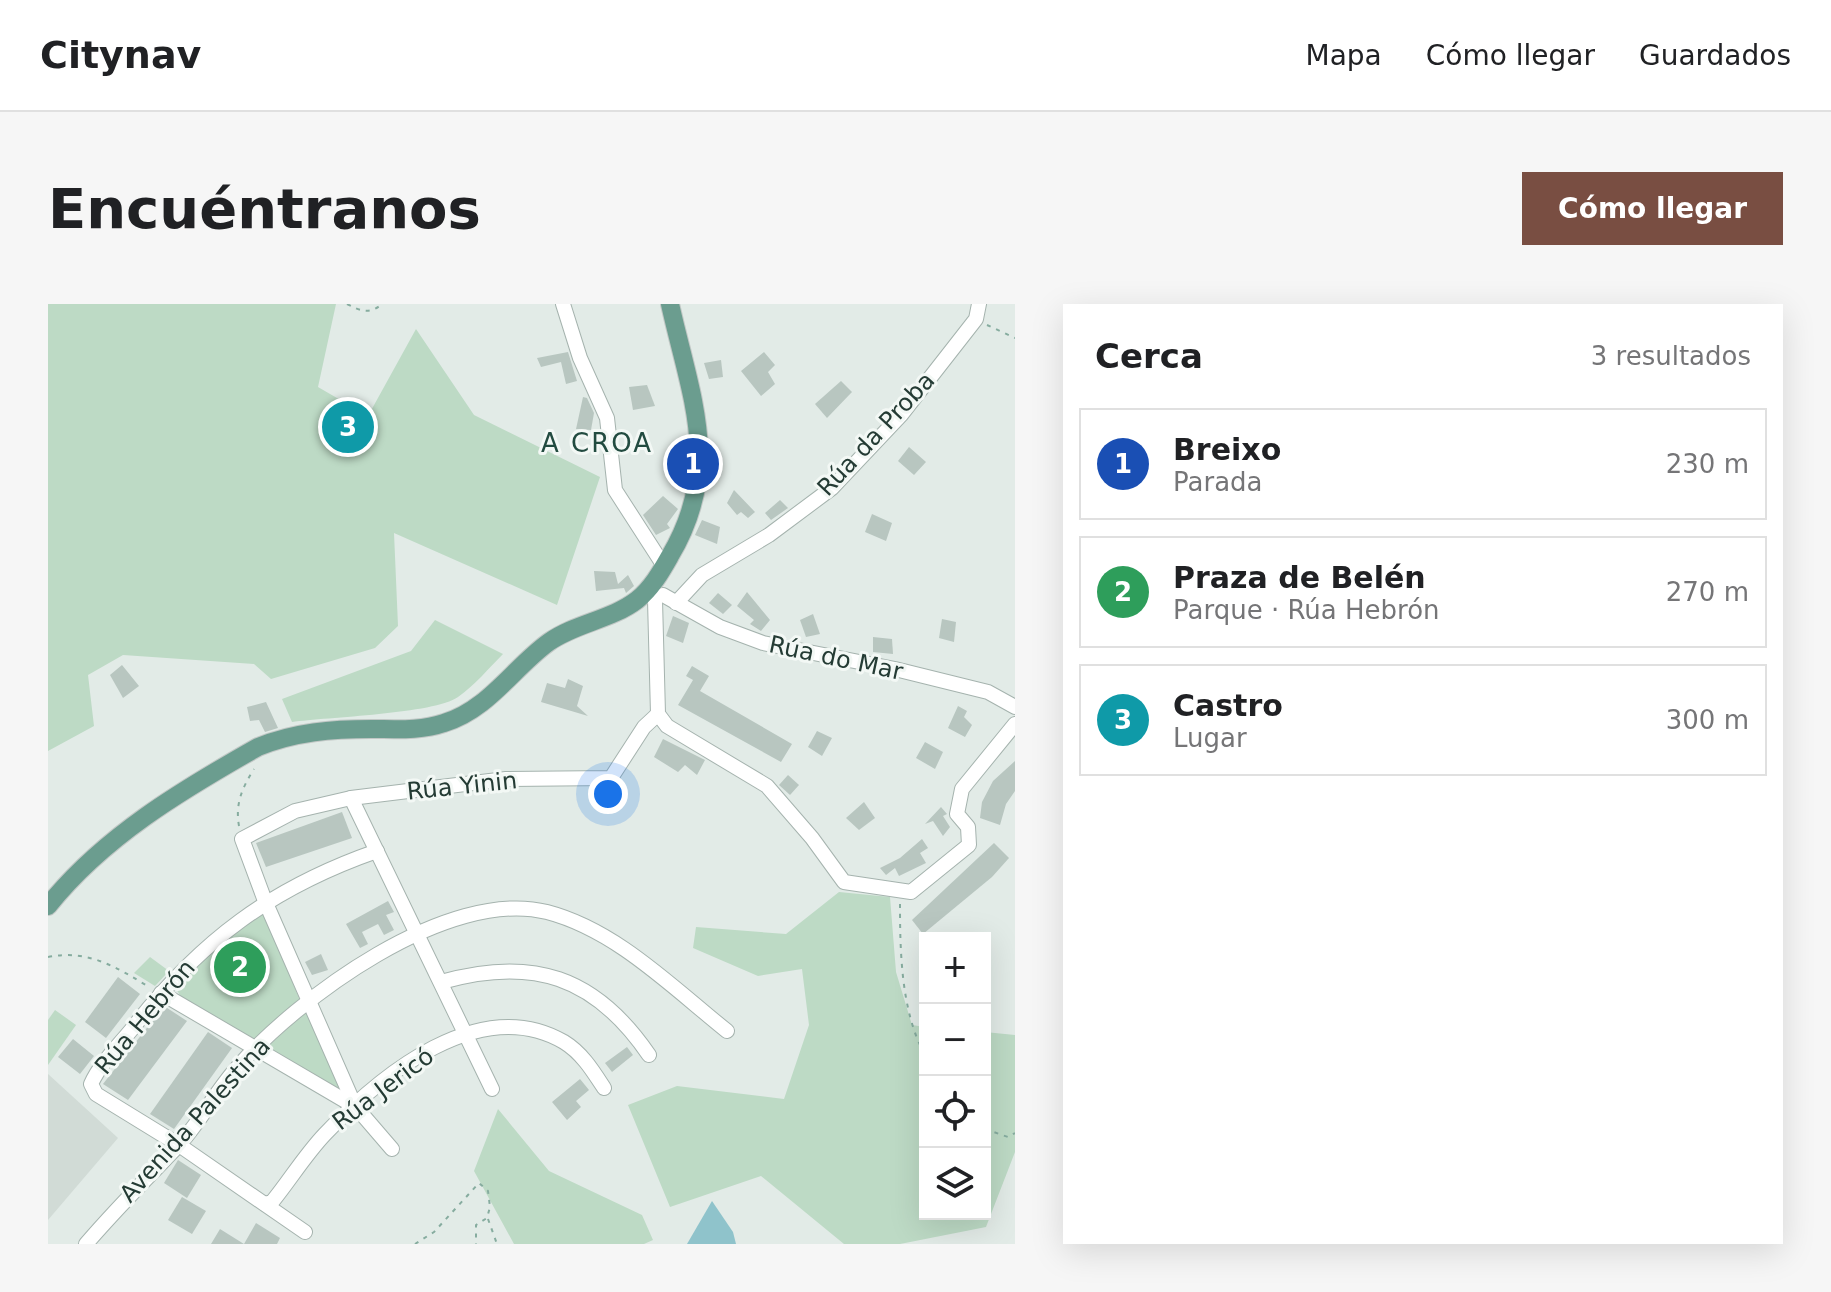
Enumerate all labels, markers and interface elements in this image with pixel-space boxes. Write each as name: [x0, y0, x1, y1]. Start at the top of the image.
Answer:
text: Citynav: [40, 33, 201, 77]
text: Mapa: [1305, 39, 1382, 72]
text: Cómo llegar: [1426, 39, 1595, 72]
text: Guardados: [1639, 39, 1791, 72]
button: Cómo llegar: [1522, 172, 1783, 245]
text: Encuéntranos: [48, 176, 481, 241]
text: Cerca: [1095, 336, 1203, 376]
text: 3 resultados: [1591, 341, 1751, 371]
street label: Rúa da Proba: [812, 366, 940, 502]
pin: 3: [322, 397, 374, 457]
district label: A CROA: [541, 428, 653, 458]
text: Breixo: [1173, 432, 1281, 467]
pin: 1: [667, 434, 719, 494]
text: 1: [1114, 449, 1132, 479]
text: 230 m: [1666, 449, 1749, 479]
text: Parada: [1173, 467, 1263, 497]
text: Praza de Belén: [1173, 560, 1426, 595]
text: 2: [1114, 577, 1132, 607]
text: 270 m: [1666, 577, 1749, 607]
text: Parque · Rúa Hebrón: [1173, 595, 1440, 625]
street label: Rúa do Mar: [767, 630, 906, 686]
text: Castro: [1173, 688, 1283, 723]
text: 3: [1114, 705, 1132, 735]
text: 300 m: [1666, 705, 1749, 735]
text: Lugar: [1173, 723, 1247, 753]
street label: Rúa Yinin: [405, 766, 519, 806]
your location: [588, 774, 628, 814]
map controls: [919, 932, 991, 1220]
button: +: [919, 932, 991, 1004]
pin: 2: [214, 937, 266, 997]
street label: Rúa Hebrón: [89, 954, 201, 1080]
button: −: [919, 1004, 991, 1076]
street label: Avenida Palestina: [114, 1032, 276, 1208]
street label: Rúa Jericó: [327, 1042, 439, 1136]
button: locate: [919, 1076, 991, 1148]
button: layers: [919, 1148, 991, 1220]

